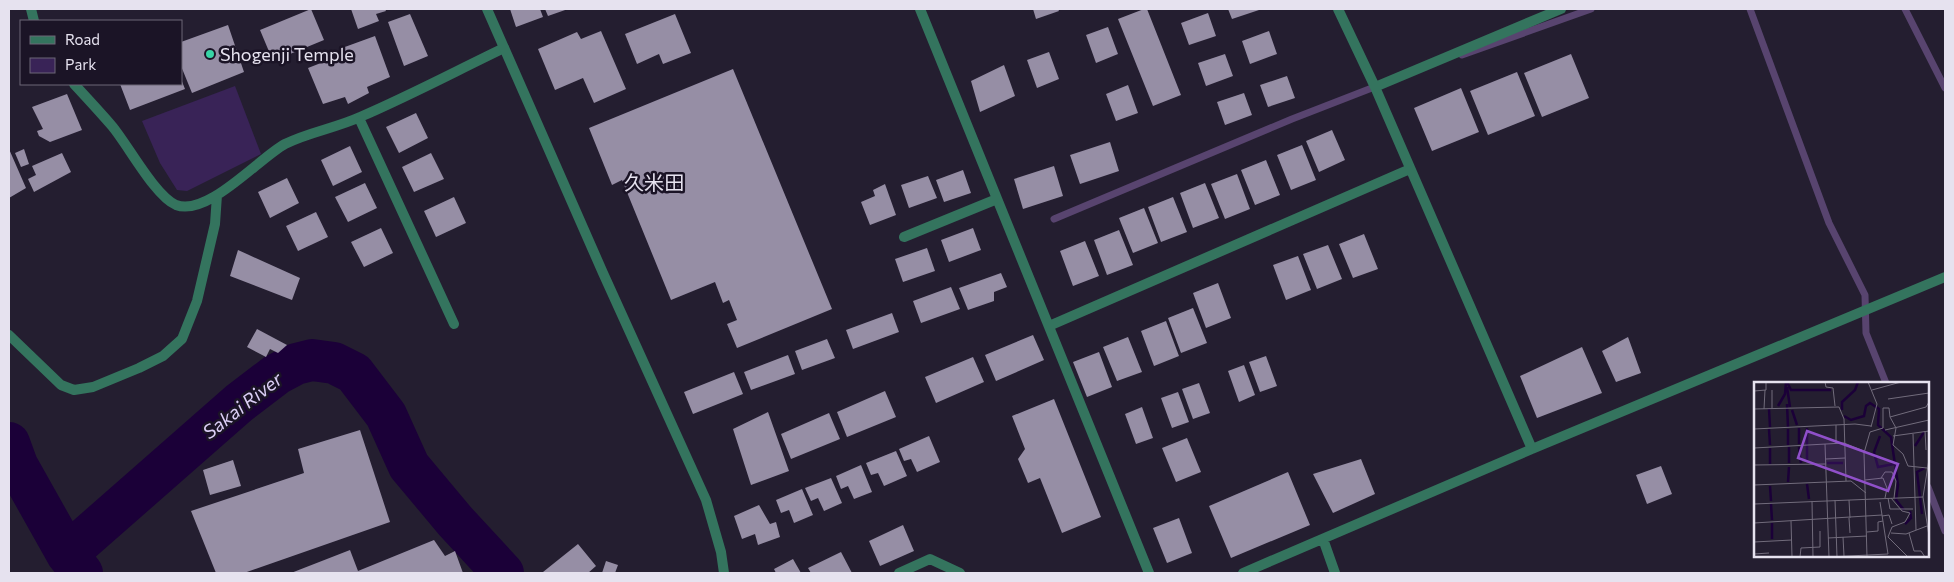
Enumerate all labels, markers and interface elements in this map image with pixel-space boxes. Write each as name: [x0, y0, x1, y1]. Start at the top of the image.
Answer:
legend: [20, 20, 182, 85]
text: Road: [65, 30, 100, 48]
place label: Shogenji Temple: [220, 43, 354, 65]
marker: Shogenji Temple: [204, 48, 216, 60]
text: Park: [65, 55, 96, 73]
district label: 久米田: [624, 170, 684, 194]
water label: Sakai River: [198, 366, 287, 443]
inset map: [1754, 382, 1929, 557]

